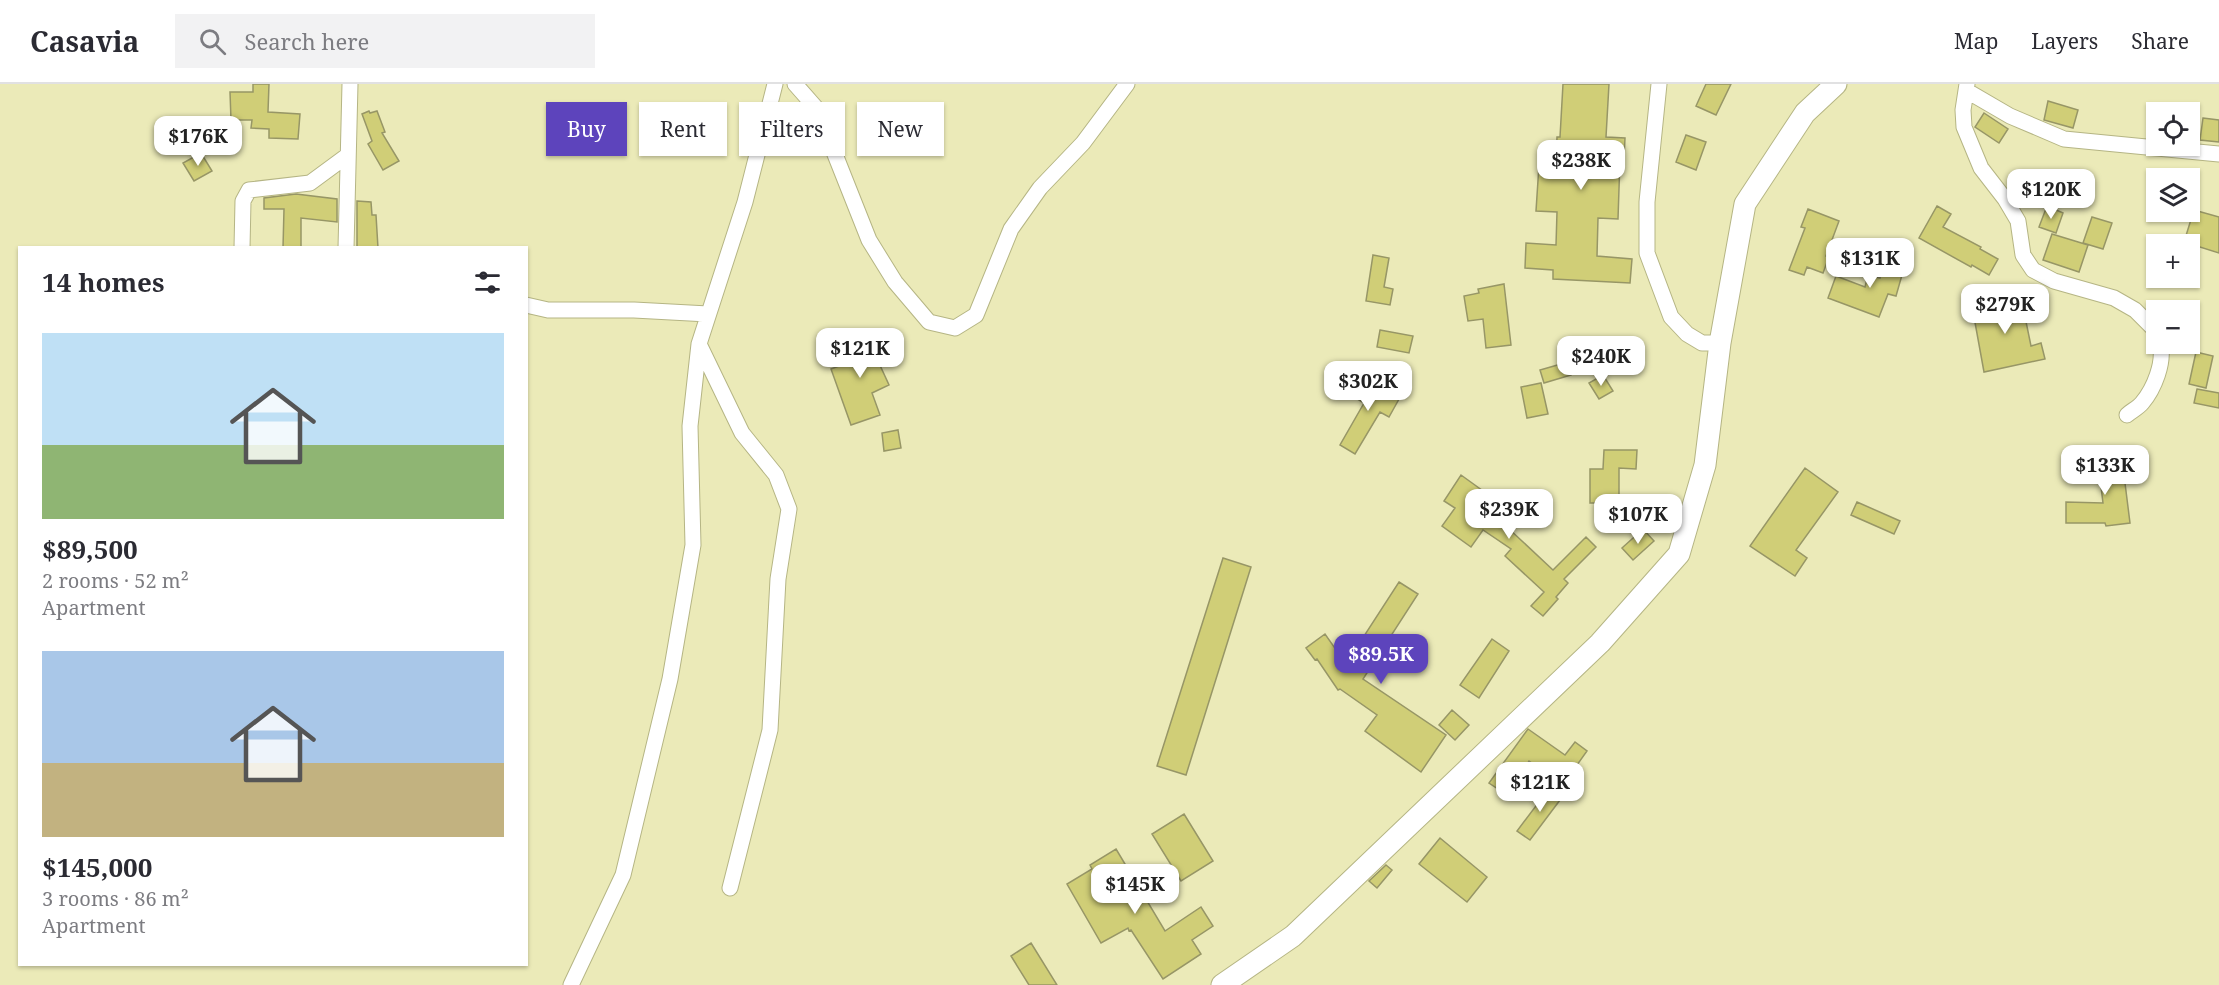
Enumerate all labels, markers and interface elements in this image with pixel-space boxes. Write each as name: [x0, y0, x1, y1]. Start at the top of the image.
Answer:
search box: [175, 14, 595, 68]
text: Casavia: [30, 22, 139, 60]
icon: search: [196, 25, 229, 58]
text: Search here: [244, 26, 369, 56]
text: Map: [1954, 27, 1998, 55]
text: Layers: [2031, 27, 2098, 55]
text: Share: [2131, 27, 2189, 55]
chip: Buy: [546, 102, 627, 156]
chip: Rent: [639, 102, 727, 156]
chip: Filters: [739, 102, 845, 156]
chip: New: [857, 102, 944, 156]
map controls: [2146, 102, 2200, 354]
button: locate: [2146, 102, 2200, 156]
pin: $176K: [156, 116, 240, 167]
text: $176K: [168, 122, 228, 149]
pin: $238K: [1539, 140, 1623, 191]
text: $238K: [1551, 146, 1611, 173]
button: layers: [2146, 168, 2200, 222]
pin: $120K: [2009, 169, 2093, 220]
text: $120K: [2021, 175, 2081, 202]
button: +: [2146, 234, 2200, 288]
pin: $131K: [1828, 238, 1912, 289]
text: $131K: [1840, 244, 1900, 271]
text: 14 homes: [42, 264, 164, 300]
icon: filters: [471, 266, 504, 299]
pin: $279K: [1963, 284, 2047, 335]
text: $279K: [1975, 290, 2035, 317]
button: −: [2146, 300, 2200, 354]
pin: $121K: [818, 328, 902, 379]
text: $121K: [830, 334, 890, 361]
pin: $240K: [1559, 336, 1643, 387]
text: $240K: [1571, 342, 1631, 369]
pin: $302K: [1326, 361, 1410, 412]
text: $302K: [1338, 367, 1398, 394]
icon: home: [219, 372, 327, 480]
pin: $133K: [2063, 445, 2147, 496]
text: $133K: [2075, 451, 2135, 478]
pin: $239K: [1467, 489, 1551, 540]
pin: $107K: [1596, 494, 1680, 545]
text: $239K: [1479, 495, 1539, 522]
text: $107K: [1608, 500, 1668, 527]
text: $89,500: [42, 531, 138, 567]
text: 2 rooms · 52 m²: [42, 567, 189, 594]
text: Apartment: [42, 594, 146, 621]
pin: $89.5K: [1332, 634, 1430, 685]
text: $89.5K: [1348, 640, 1414, 667]
icon: home: [219, 690, 327, 798]
pin: $121K: [1498, 762, 1582, 813]
text: $121K: [1510, 768, 1570, 795]
text: $145,000: [42, 849, 152, 885]
pin: $145K: [1093, 864, 1177, 915]
text: $145K: [1105, 870, 1165, 897]
text: 3 rooms · 86 m²: [42, 885, 189, 912]
text: Apartment: [42, 912, 146, 939]

